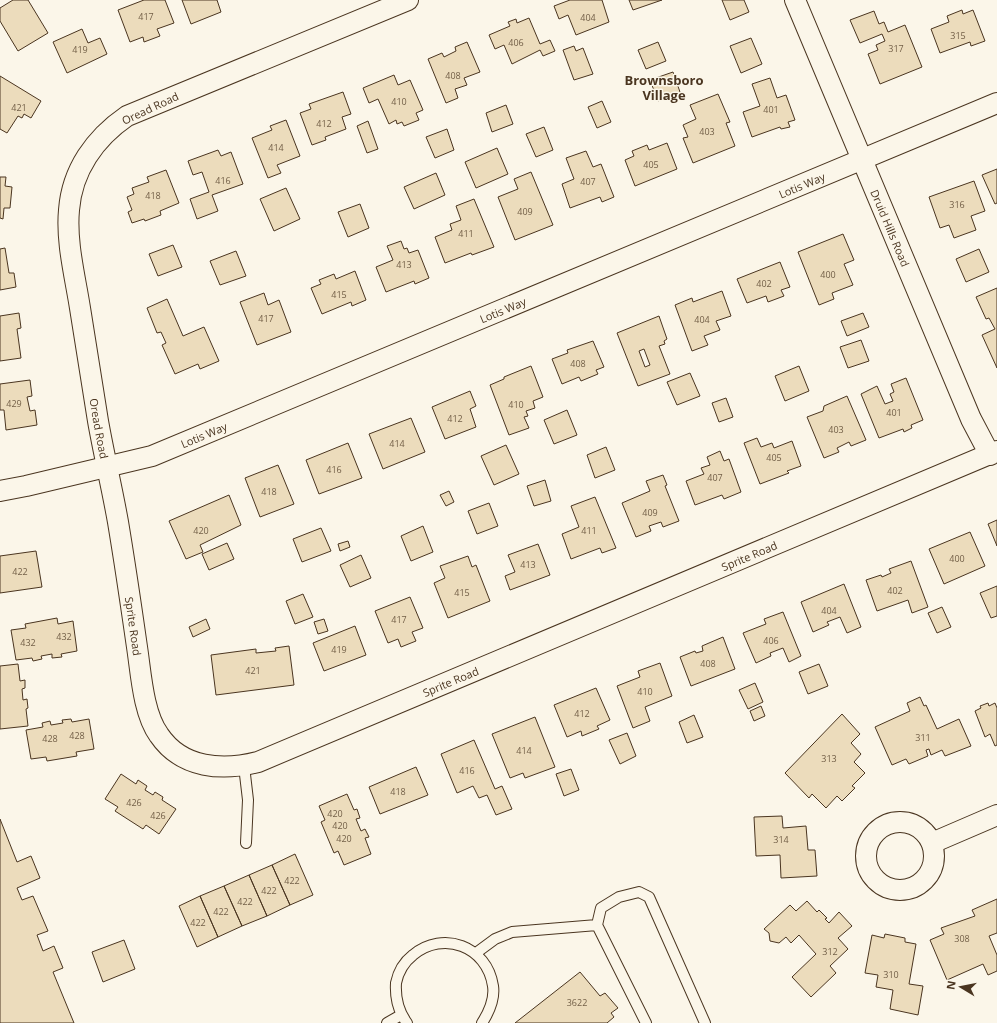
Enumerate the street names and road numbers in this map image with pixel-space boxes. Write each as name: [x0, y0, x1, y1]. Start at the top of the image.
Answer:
street label: Oread Road: [119, 88, 181, 128]
street label: Lotis Way: [776, 168, 828, 201]
street label: Druid Hills Road: [868, 187, 914, 269]
street label: Lotis Way: [477, 293, 529, 326]
street label: Oread Road: [87, 397, 113, 460]
street label: Lotis Way: [178, 418, 230, 451]
street label: Sprite Road: [719, 537, 779, 574]
street label: Sprite Road: [122, 596, 146, 656]
street label: Sprite Road: [420, 663, 481, 699]

